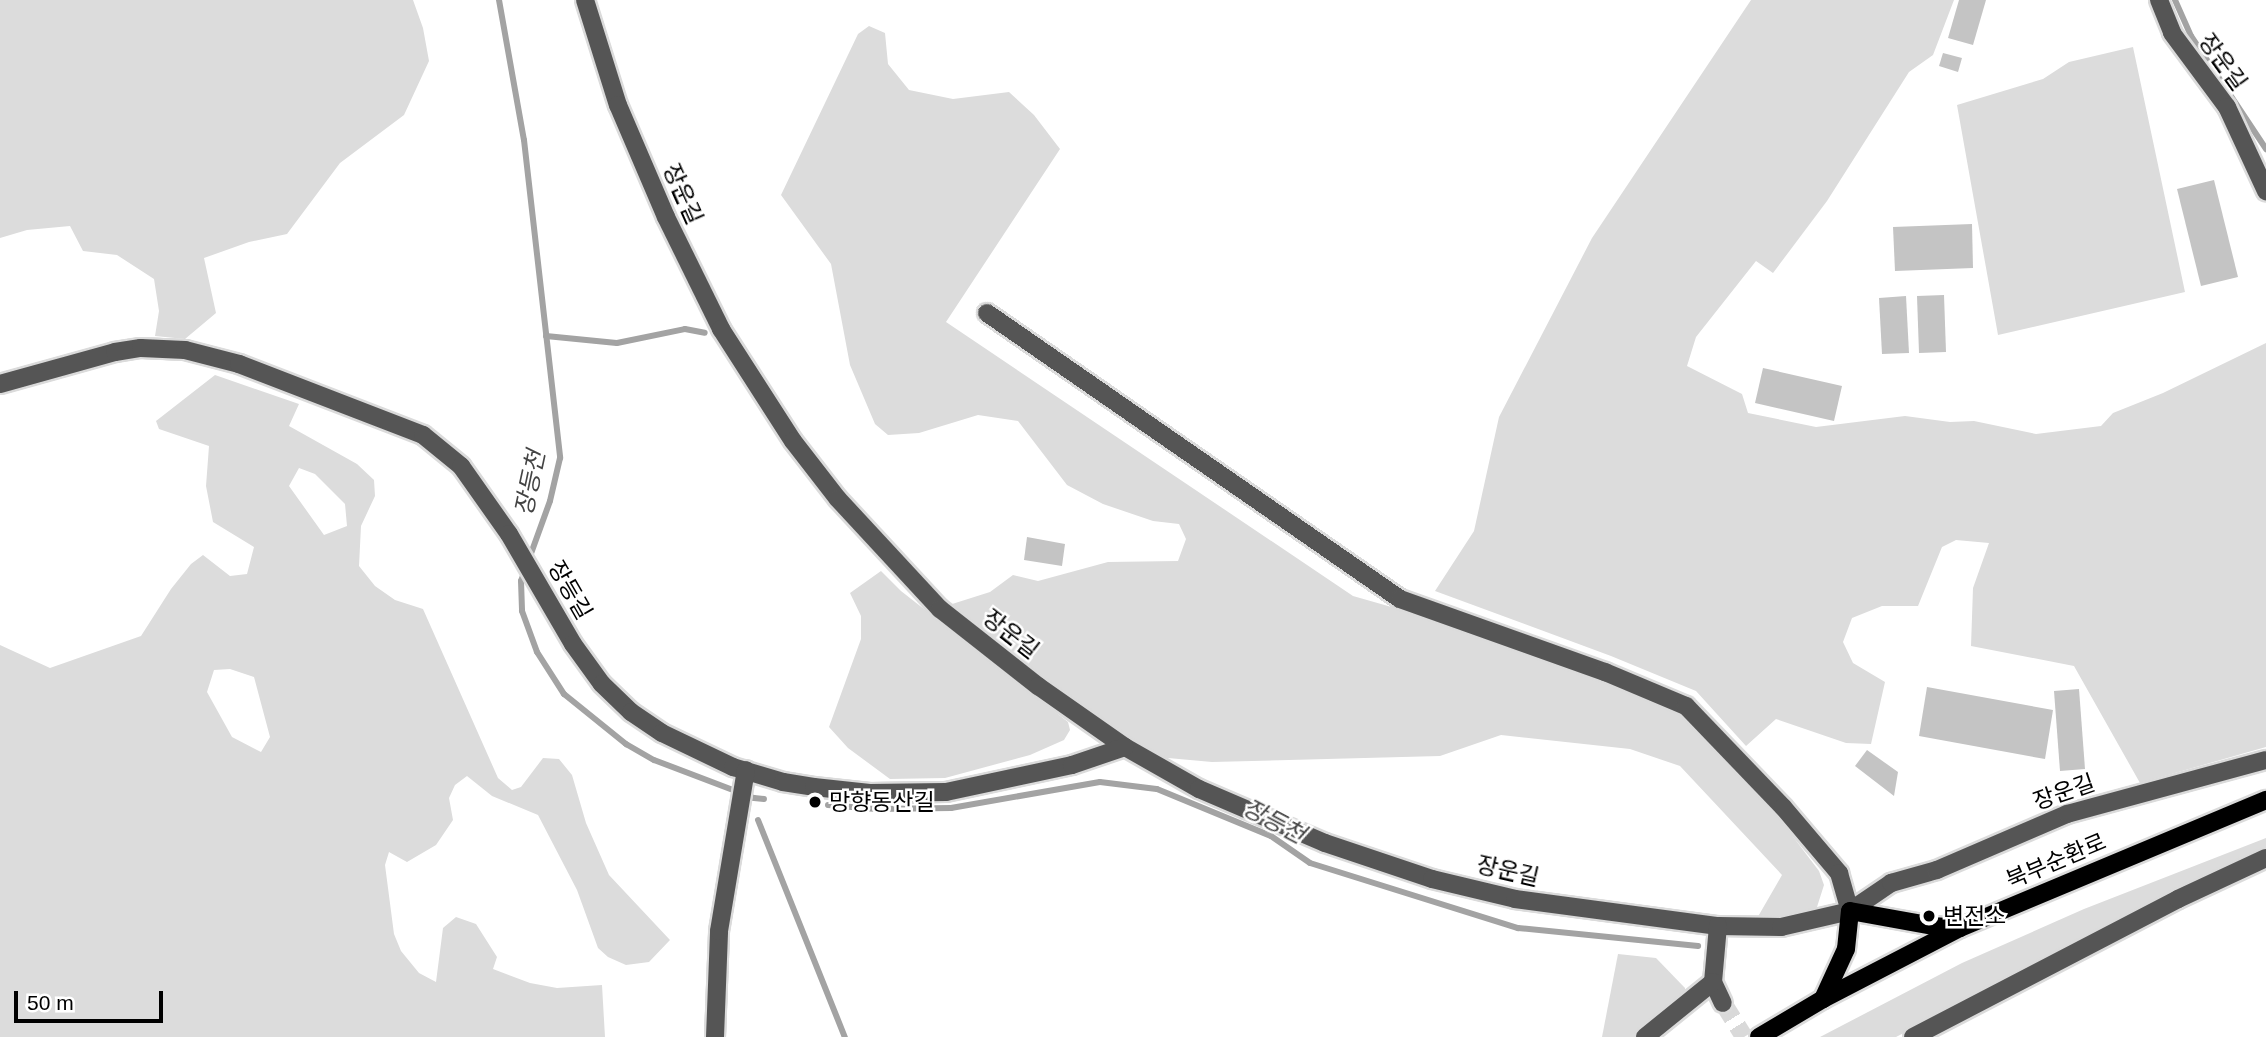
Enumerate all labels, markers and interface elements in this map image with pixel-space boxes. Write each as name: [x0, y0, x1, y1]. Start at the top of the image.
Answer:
street label: 장운길: [2193, 28, 2253, 96]
street label: 장운길: [657, 159, 709, 229]
water label: 장등천: [509, 448, 551, 518]
street label: 장등길: [542, 556, 598, 624]
street label: 장운길: [977, 604, 1045, 664]
street label: 장운길: [2029, 769, 2099, 815]
place label: 망향동산길: [829, 788, 935, 816]
water label: 장등천: [1238, 793, 1310, 849]
marker: 망향동산길: [807, 794, 823, 810]
street label: 북부순환로: [2002, 828, 2110, 894]
street label: 장운길: [1474, 850, 1542, 892]
place label: 변전소: [1943, 902, 2006, 930]
marker: 변전소: [1921, 908, 1937, 924]
scale bar: [18, 978, 166, 1022]
text: 50 m: [27, 991, 74, 1014]

